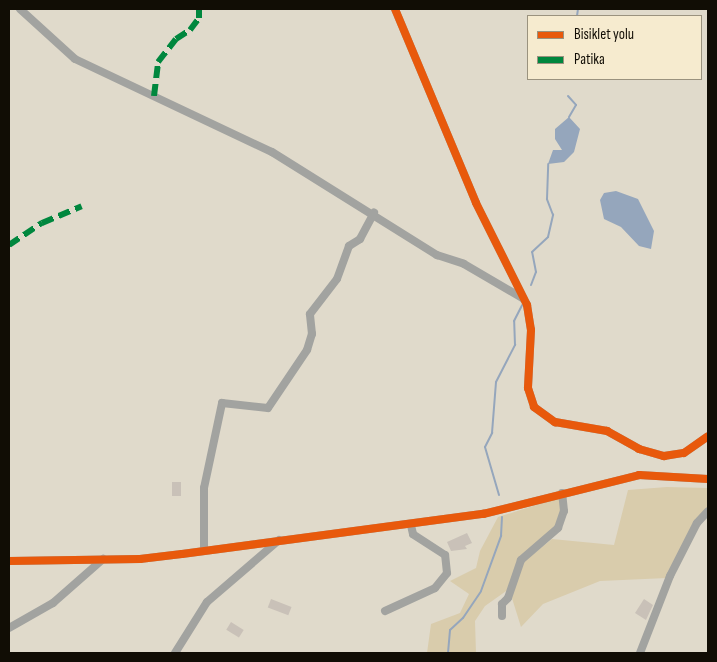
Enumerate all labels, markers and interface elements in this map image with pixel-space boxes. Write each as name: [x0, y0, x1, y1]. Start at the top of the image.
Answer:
legend: [527, 15, 702, 80]
text: Bisiklet yolu: [574, 25, 634, 44]
text: Patika: [574, 50, 605, 69]

